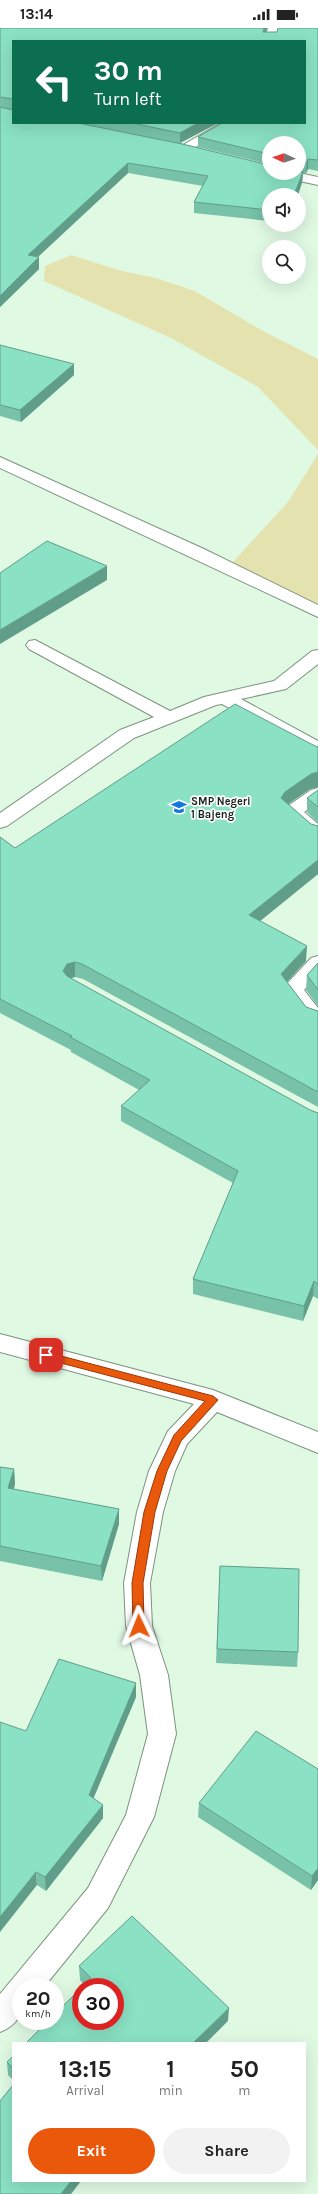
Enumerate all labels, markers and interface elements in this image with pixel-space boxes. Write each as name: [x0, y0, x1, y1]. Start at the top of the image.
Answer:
text: 13:14: [20, 5, 53, 23]
text: 30 m: [94, 54, 163, 87]
icon: left: [28, 56, 80, 108]
text: Turn left: [94, 88, 162, 110]
north arrow: [262, 136, 306, 180]
map controls: [262, 136, 306, 284]
button: sound: [262, 188, 306, 232]
button: search: [262, 240, 306, 284]
place label: SMP Negeri 1 Bajeng: [191, 795, 251, 821]
school or university icon: SMP Negeri 1 Bajeng: [170, 798, 188, 816]
pin: [29, 1338, 63, 1372]
icon: arrive: [35, 1344, 57, 1366]
position arrow: [118, 1605, 160, 1647]
speed limit sign: 30: [72, 1978, 124, 2030]
text: 20: [26, 1987, 50, 2010]
text: km/h: [25, 2008, 51, 2020]
text: 13:15: [59, 2055, 112, 2083]
text: 1: [166, 2055, 175, 2083]
text: 50: [230, 2055, 259, 2083]
text: Arrival: [66, 2083, 104, 2098]
text: min: [159, 2083, 183, 2098]
text: m: [238, 2083, 250, 2098]
button: Exit: [28, 2128, 155, 2174]
button: Share: [163, 2128, 290, 2174]

